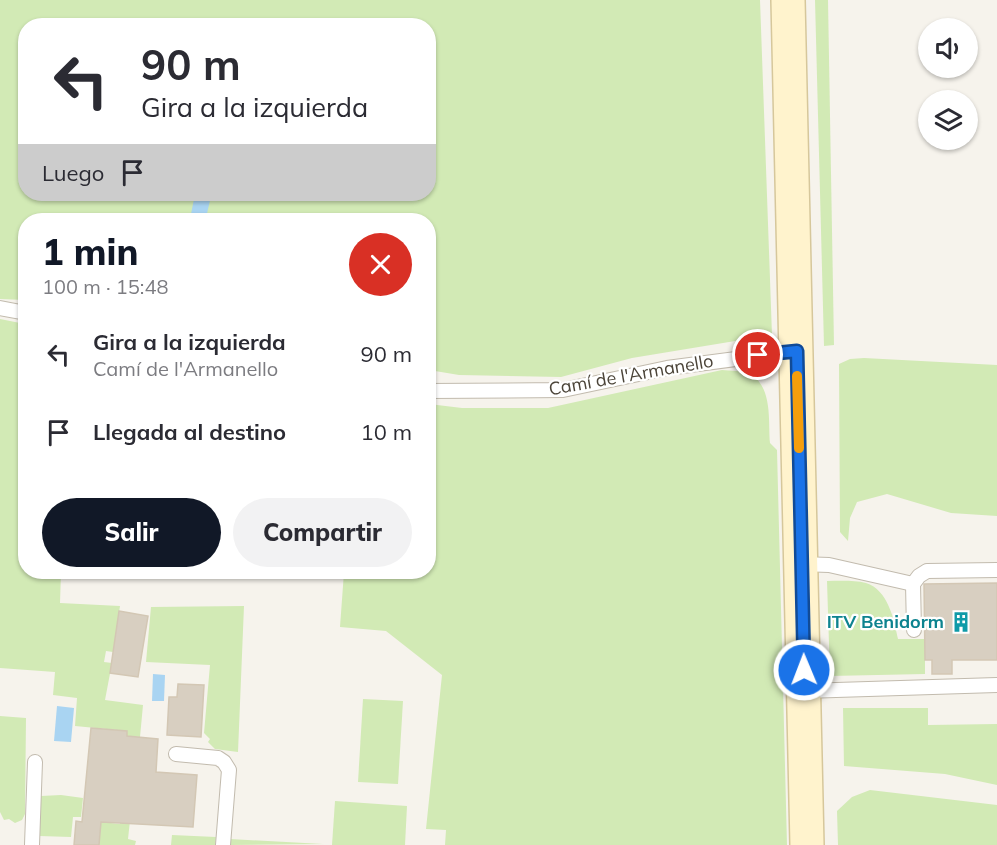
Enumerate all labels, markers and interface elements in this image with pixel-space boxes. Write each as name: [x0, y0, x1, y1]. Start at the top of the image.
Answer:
map controls: [918, 18, 978, 150]
button: sound: [918, 18, 978, 78]
text: 90 m: [141, 38, 241, 91]
icon: left: [42, 42, 120, 120]
text: Gira a la izquierda: [141, 90, 368, 124]
button: layers: [918, 90, 978, 150]
icon: arrive: [116, 156, 149, 189]
text: Luego: [42, 159, 104, 187]
text: 1 min: [42, 229, 138, 274]
button: close: [349, 233, 412, 296]
text: 100 m · 15:48: [42, 274, 168, 299]
text: Gira a la izquierda: [93, 328, 286, 356]
pin: [732, 329, 783, 380]
icon: left: [42, 338, 75, 371]
icon: arrive: [741, 338, 774, 371]
text: 90 m: [361, 340, 412, 368]
street label: Camí de l'Armanello: [547, 349, 715, 400]
text: Camí de l'Armanello: [93, 356, 278, 381]
icon: arrive: [42, 416, 75, 449]
text: Llegada al destino: [93, 418, 286, 446]
text: 10 m: [361, 418, 412, 446]
button: Salir: [42, 498, 221, 567]
button: Compartir: [233, 498, 412, 567]
place label: ITV Benidorm: [827, 610, 944, 633]
building icon: ITV Benidorm: [949, 610, 973, 634]
position arrow: [772, 638, 836, 702]

